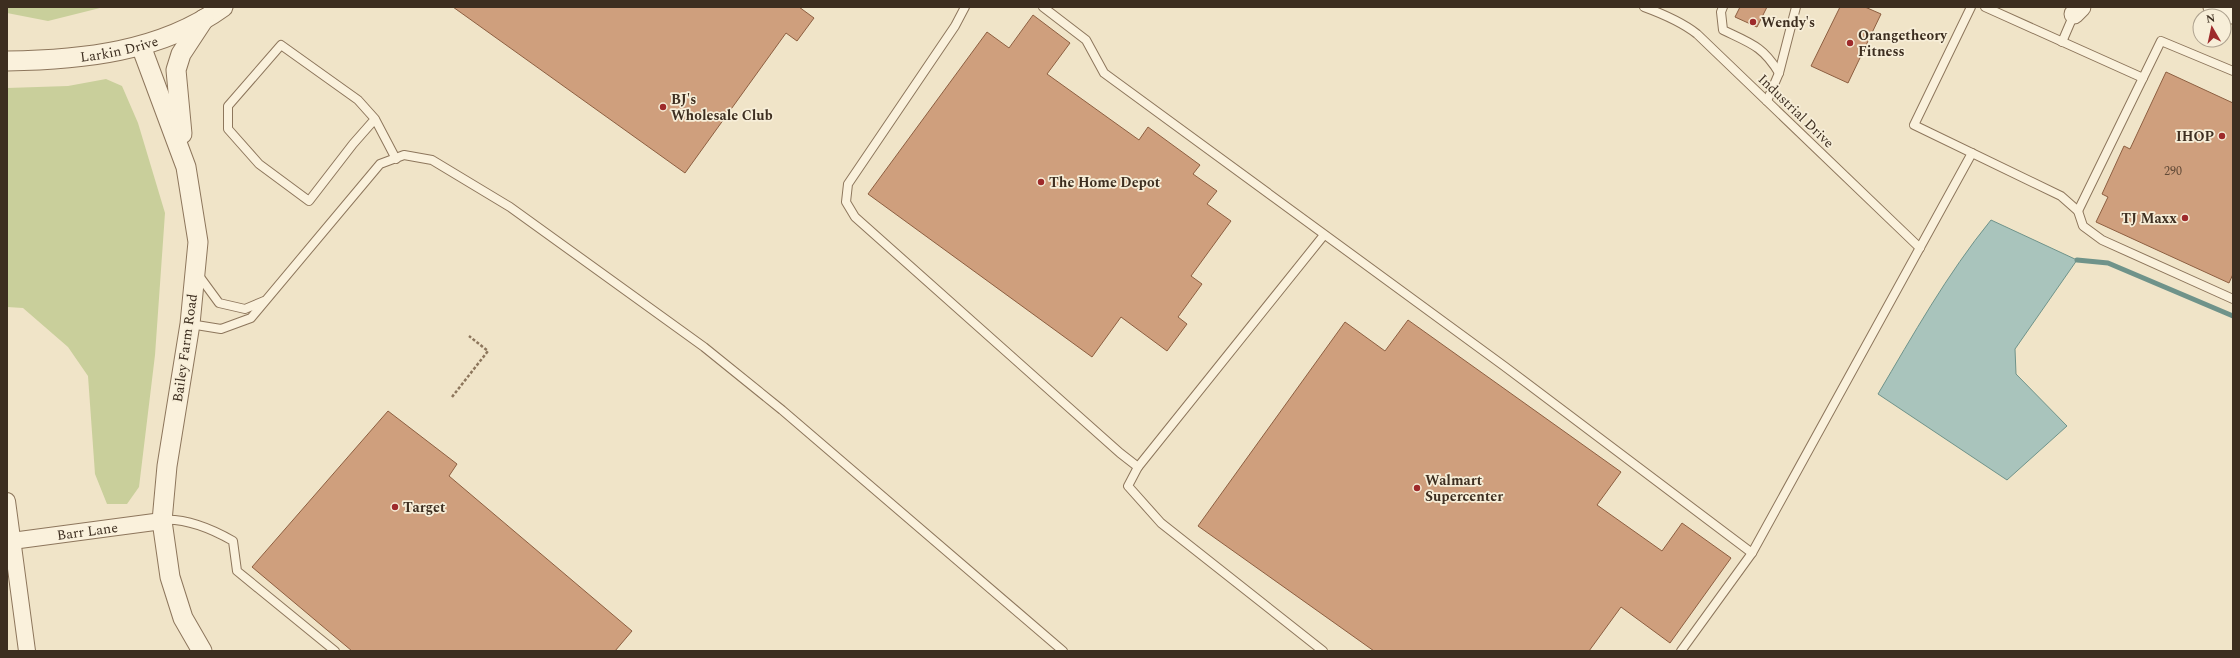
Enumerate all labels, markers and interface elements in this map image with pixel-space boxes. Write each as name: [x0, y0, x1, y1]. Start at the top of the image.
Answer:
north arrow: [2192, 8, 2232, 48]
text: N: [2205, 10, 2216, 28]
place label: Wendy's: [1761, 12, 1815, 33]
marker: Wendy's: [1748, 17, 1758, 27]
place label: Orangetheory Fitness: [1858, 25, 1948, 62]
street label: Larkin Drive: [79, 30, 161, 67]
marker: Orangetheory Fitness: [1845, 38, 1855, 48]
street label: Industrial Drive: [1753, 69, 1839, 153]
place label: BJ's Wholesale Club: [671, 89, 773, 126]
marker: BJ's Wholesale Club: [658, 102, 668, 112]
place label: IHOP: [2176, 126, 2214, 147]
marker: IHOP: [2217, 131, 2227, 141]
house number: 290: [2164, 162, 2182, 181]
place label: The Home Depot: [1049, 172, 1161, 193]
marker: The Home Depot: [1036, 177, 1046, 187]
place label: TJ Maxx: [2121, 208, 2177, 229]
marker: TJ Maxx: [2180, 213, 2190, 223]
street label: Bailey Farm Road: [167, 292, 203, 404]
place label: Walmart Supercenter: [1425, 470, 1503, 507]
marker: Walmart Supercenter: [1412, 483, 1422, 493]
place label: Target: [403, 497, 446, 518]
marker: Target: [390, 502, 400, 512]
street label: Barr Lane: [56, 516, 119, 545]

